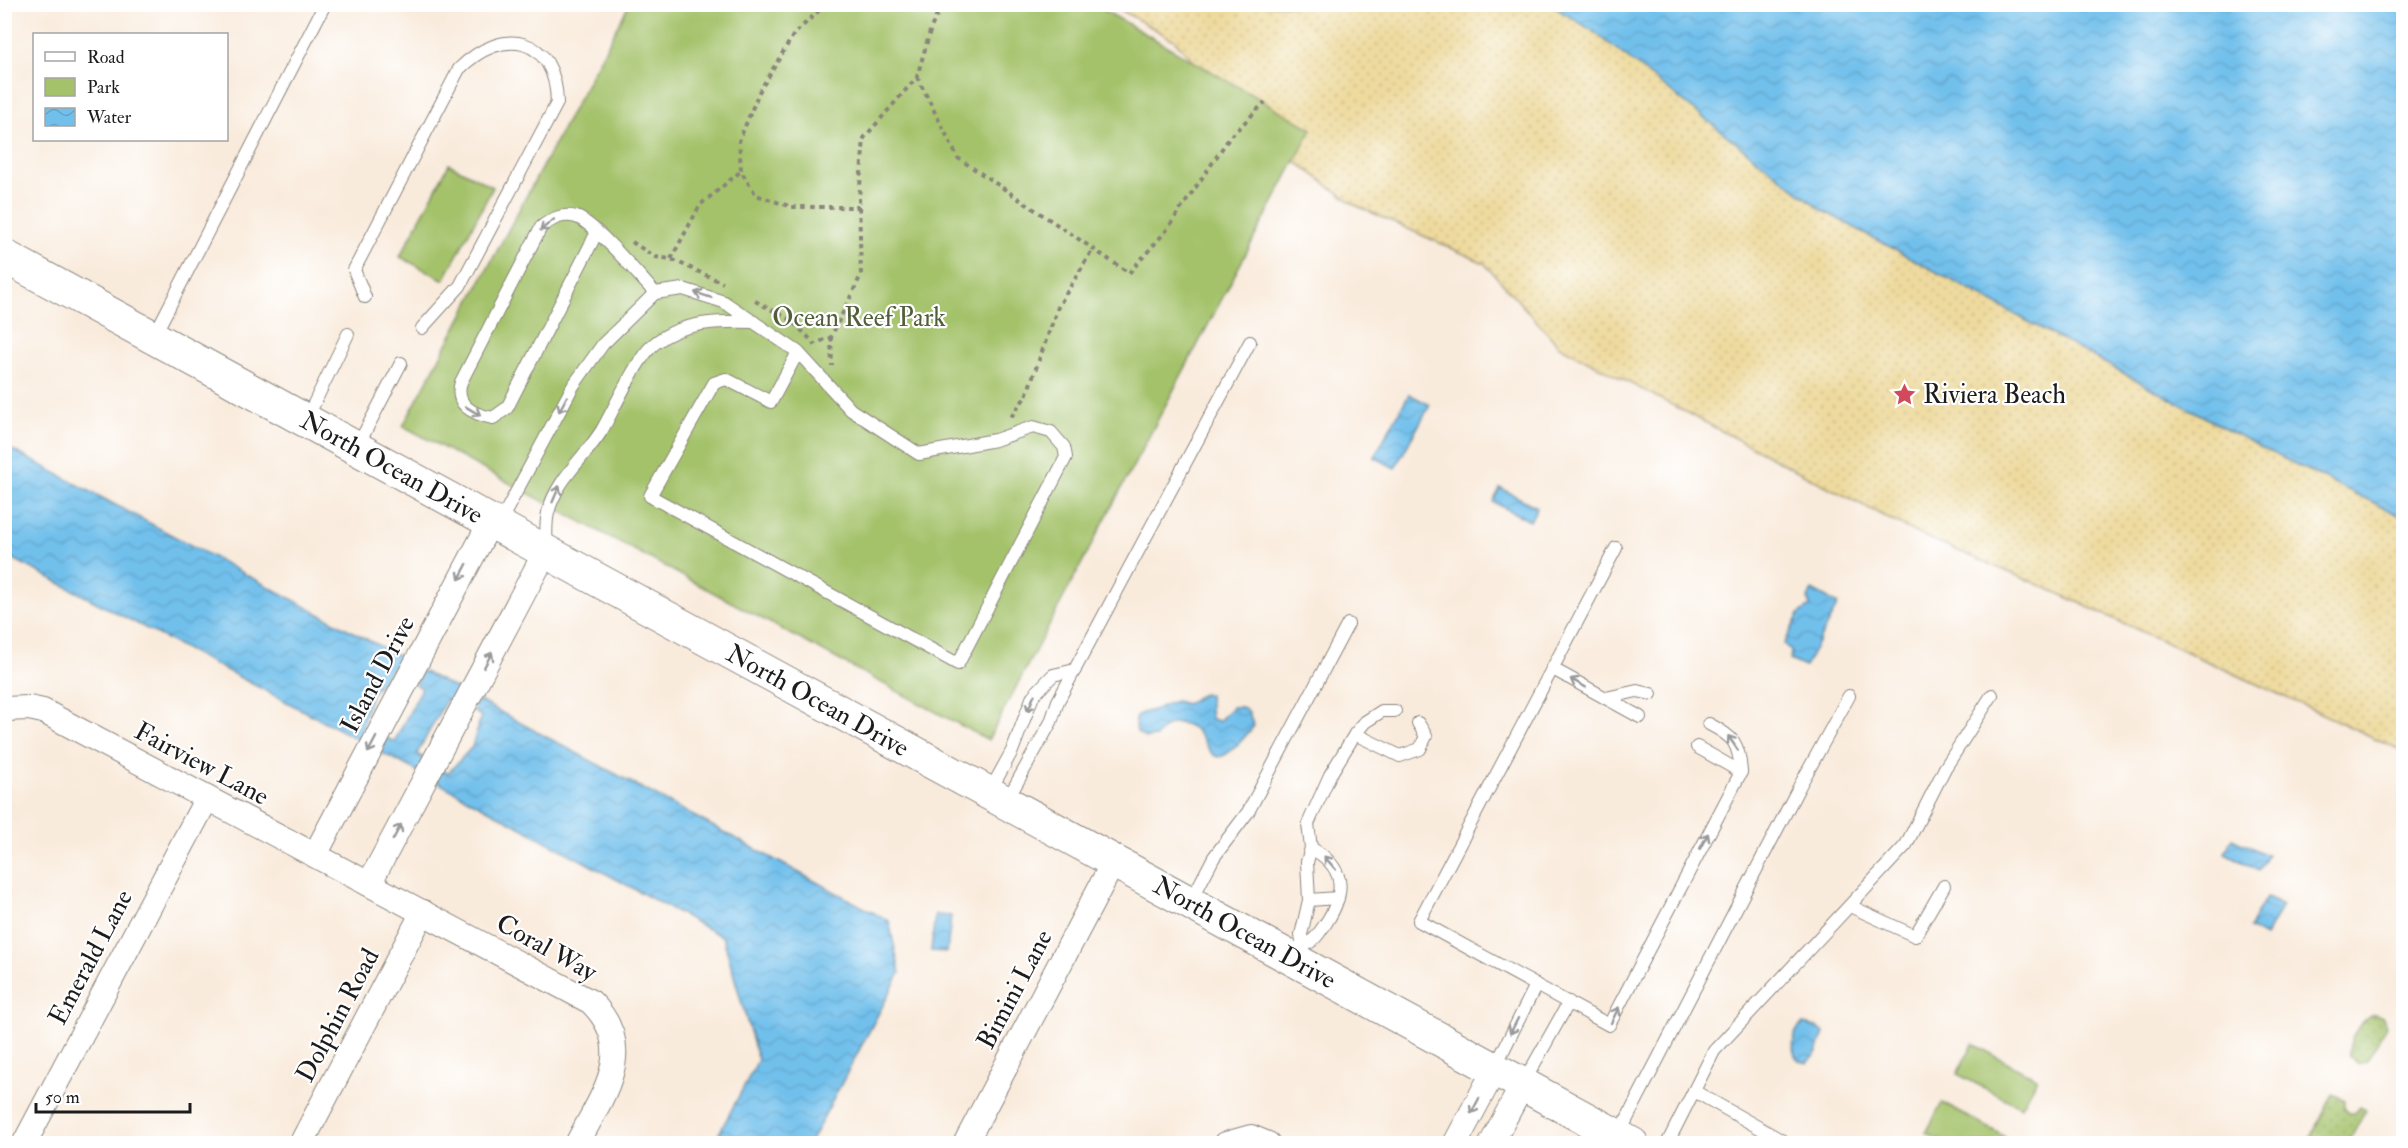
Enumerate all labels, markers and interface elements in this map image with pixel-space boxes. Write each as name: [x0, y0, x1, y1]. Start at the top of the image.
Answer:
legend: [33, 33, 228, 141]
text: Road: [87, 46, 125, 69]
text: Park: [87, 76, 120, 99]
text: Water: [86, 106, 131, 129]
one-way arrow: [539, 218, 555, 231]
one-way arrow: [694, 289, 713, 300]
park label: Ocean Reef Park: [772, 302, 946, 334]
place label: Riviera Beach: [1923, 379, 2066, 411]
place icon: Riviera Beach: [1892, 381, 1918, 407]
one-way arrow: [557, 395, 568, 413]
street label: North Ocean Drive: [295, 404, 489, 531]
one-way arrow: [464, 405, 481, 417]
one-way arrow: [551, 486, 562, 504]
one-way arrow: [457, 563, 468, 581]
street label: Island Drive: [334, 610, 422, 738]
street label: North Ocean Drive: [721, 637, 915, 764]
one-way arrow: [482, 652, 494, 669]
one-way arrow: [1570, 677, 1587, 689]
one-way arrow: [1025, 694, 1036, 712]
street label: Fairview Lane: [129, 715, 274, 813]
one-way arrow: [1726, 734, 1739, 751]
one-way arrow: [366, 736, 378, 753]
one-way arrow: [391, 823, 403, 841]
one-way arrow: [1699, 833, 1711, 851]
one-way arrow: [1323, 855, 1337, 871]
street label: North Ocean Drive: [1148, 869, 1342, 996]
street label: Emerald Lane: [42, 884, 140, 1031]
street label: Coral Way: [491, 907, 603, 989]
street label: Bimini Lane: [970, 924, 1060, 1055]
street label: Dolphin Road: [289, 943, 387, 1088]
one-way arrow: [1609, 1006, 1621, 1024]
one-way arrow: [1508, 1017, 1520, 1035]
scale bar: [36, 1076, 190, 1114]
text: 50 m: [45, 1086, 80, 1109]
one-way arrow: [1468, 1097, 1480, 1115]

